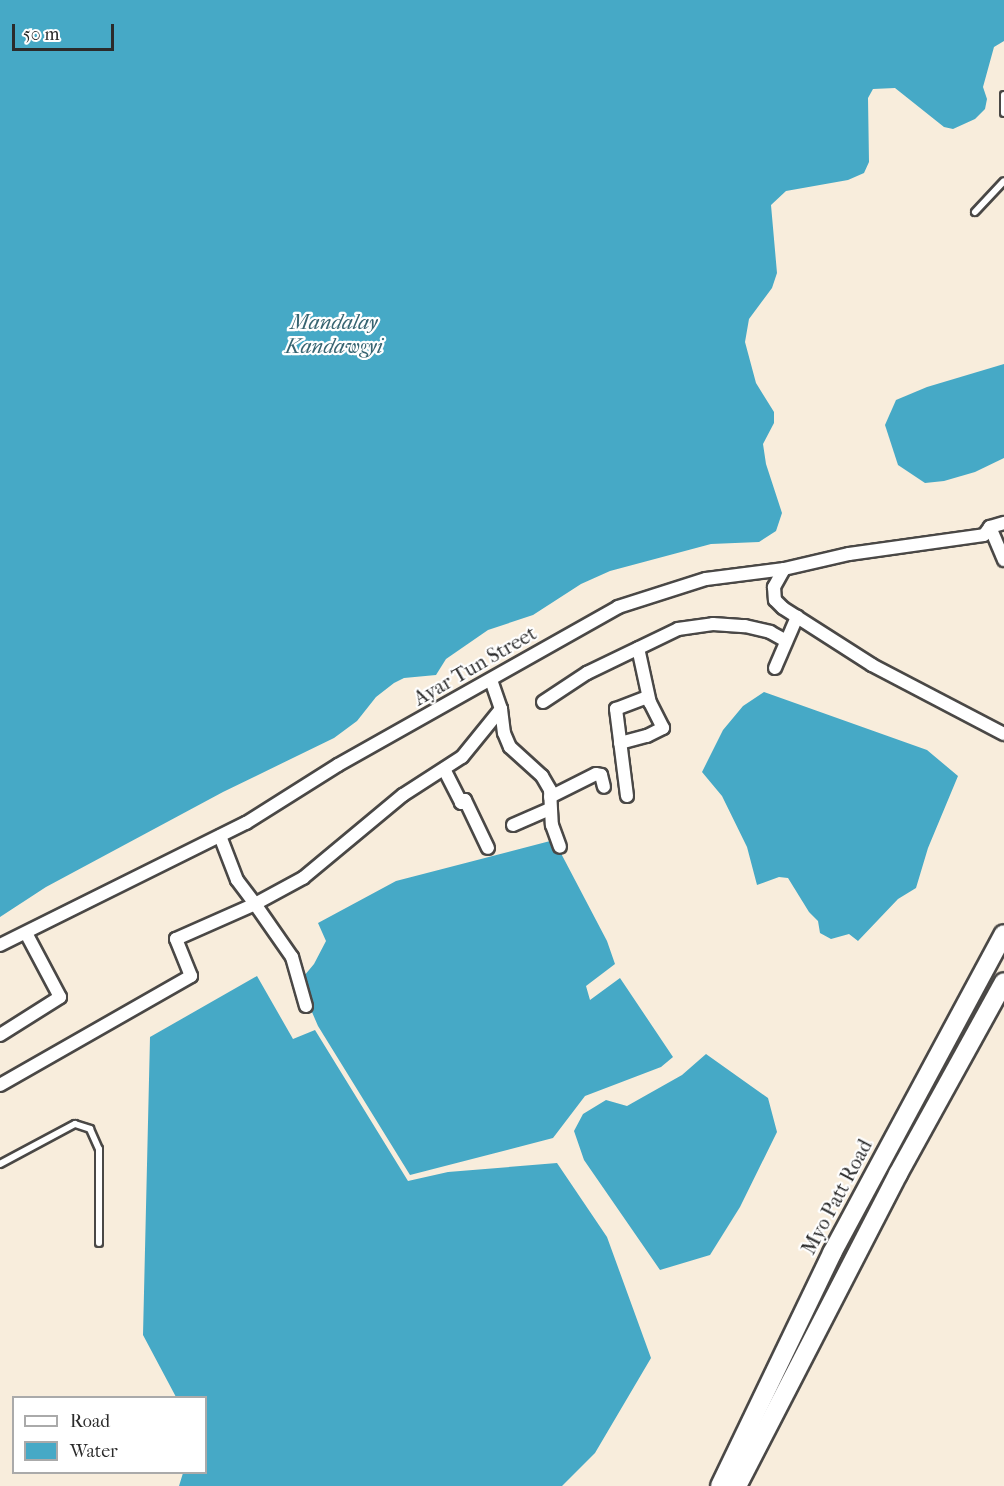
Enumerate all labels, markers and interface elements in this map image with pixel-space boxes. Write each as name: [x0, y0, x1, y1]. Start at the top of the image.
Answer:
scale bar: [15, 12, 117, 50]
text: 50 m: [23, 24, 59, 45]
water label: Mandalay Kandawgyi: [285, 309, 383, 359]
street label: Ayar Tun Street: [409, 621, 541, 711]
street label: Myo Patt Road: [797, 1135, 877, 1259]
legend: [12, 1396, 207, 1474]
text: Road: [70, 1411, 110, 1432]
text: Water: [70, 1441, 118, 1462]

